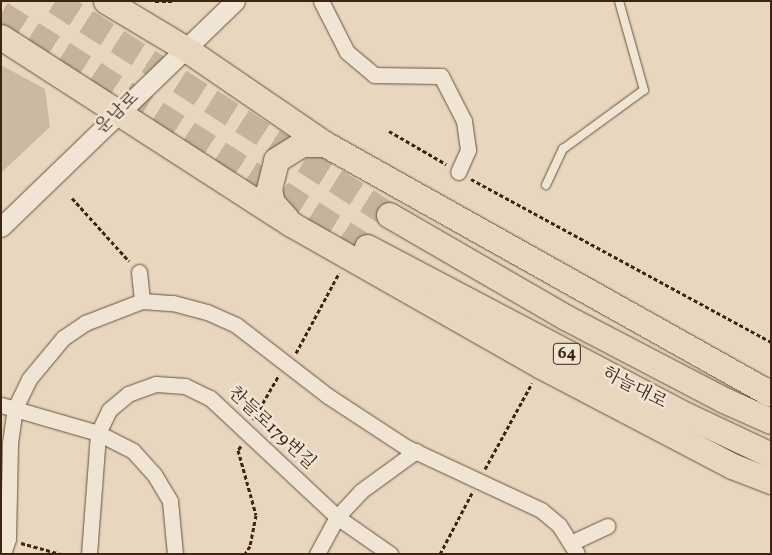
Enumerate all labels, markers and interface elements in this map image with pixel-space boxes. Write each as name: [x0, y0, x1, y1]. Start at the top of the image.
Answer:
street label: 운남로: [92, 88, 144, 140]
road number: 64: [552, 340, 582, 368]
street label: 하늘대로: [598, 364, 670, 414]
street label: 찬들로179번길: [223, 383, 319, 475]

